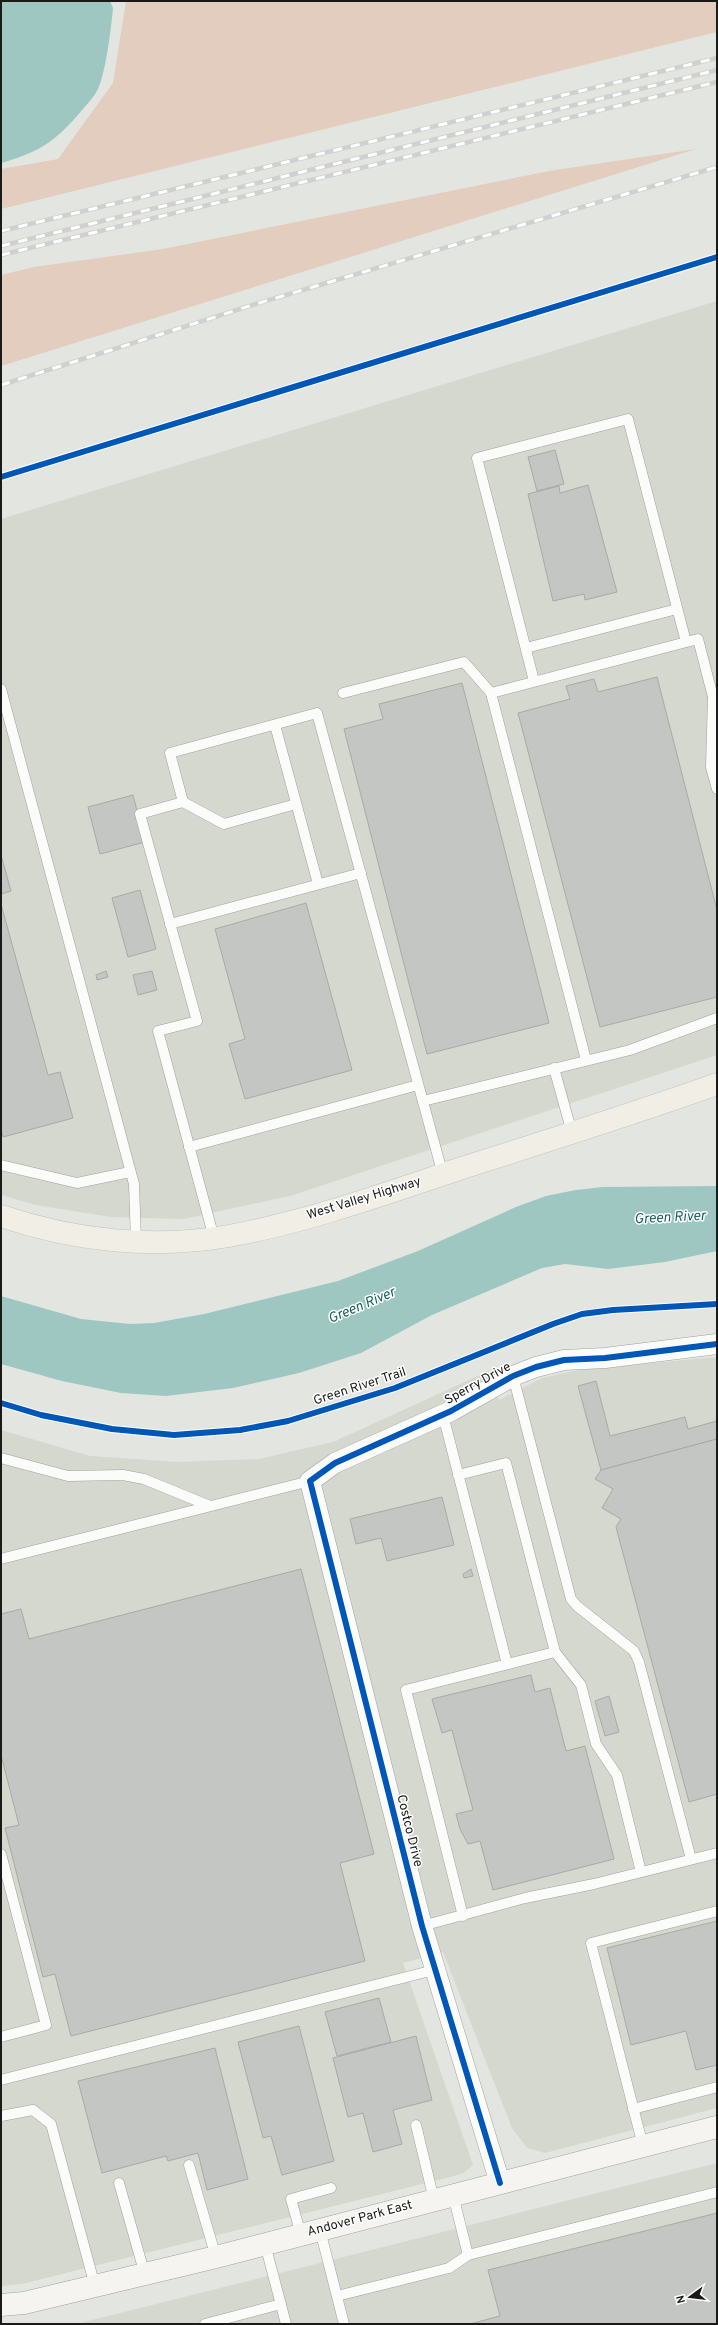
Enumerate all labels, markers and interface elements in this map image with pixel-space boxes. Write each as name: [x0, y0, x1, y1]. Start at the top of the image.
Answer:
street label: West Valley Highway: [305, 1174, 423, 1224]
water label: Green River: [634, 1208, 708, 1228]
water label: Green River: [326, 1284, 400, 1328]
street label: Sperry Drive: [442, 1359, 514, 1409]
street label: Green River Trail: [312, 1364, 408, 1410]
street label: Costco Drive: [392, 1793, 426, 1869]
street label: Andover Park East: [306, 2197, 414, 2241]
north arrow: [670, 2277, 710, 2317]
text: N: [674, 2294, 689, 2305]

